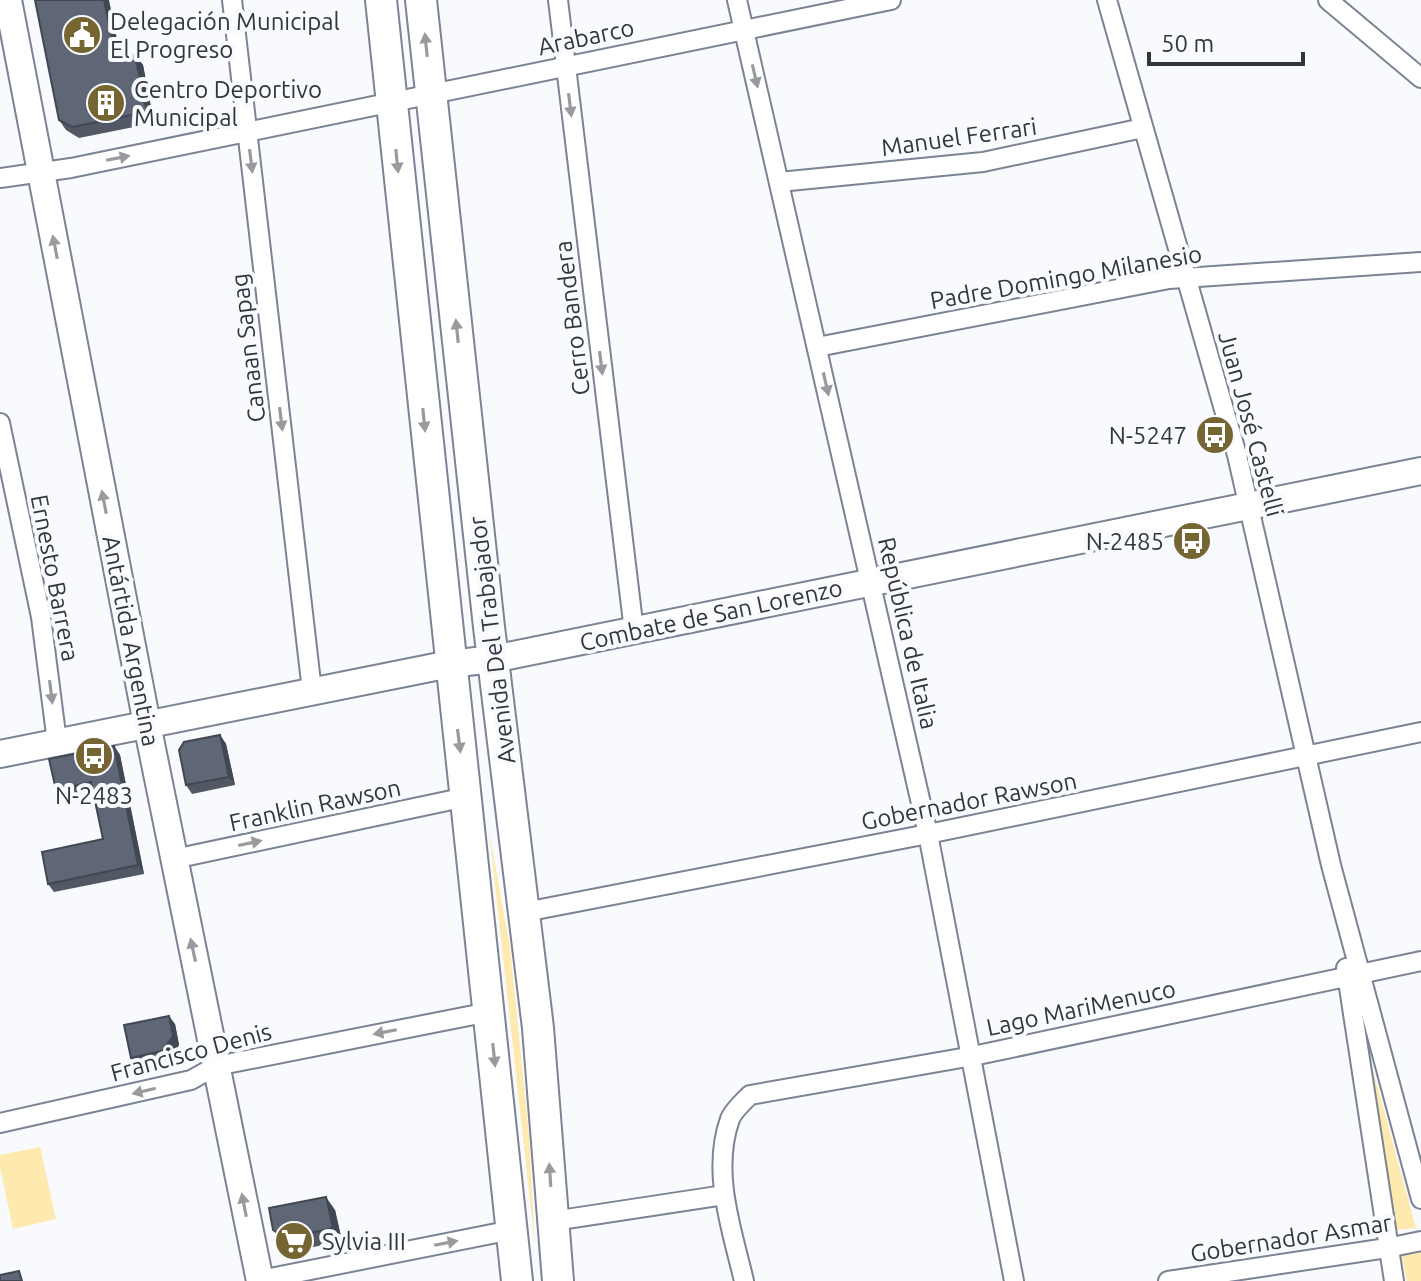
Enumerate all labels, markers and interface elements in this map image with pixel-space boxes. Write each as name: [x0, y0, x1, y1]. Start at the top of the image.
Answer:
place label: Delegación Municipal El Progreso: [110, 8, 340, 63]
public building icon: Delegación Municipal El Progreso: [61, 14, 103, 56]
street label: Arabarco: [535, 14, 637, 60]
scale bar: [1149, 16, 1303, 66]
text: 50 m: [1161, 30, 1214, 57]
one-way arrow: [420, 32, 433, 57]
one-way arrow: [749, 64, 761, 89]
place label: Centro Deportivo Municipal: [134, 76, 322, 131]
building icon: Centro Deportivo Municipal: [85, 82, 127, 124]
one-way arrow: [564, 93, 577, 118]
street label: Manuel Ferrari: [879, 113, 1039, 161]
one-way arrow: [244, 149, 257, 174]
one-way arrow: [391, 149, 404, 174]
one-way arrow: [105, 152, 130, 164]
one-way arrow: [49, 234, 61, 259]
street label: Cerro Bandera: [549, 239, 595, 397]
street label: Padre Domingo Milanesio: [928, 240, 1204, 314]
street label: Canaan Sapag: [225, 272, 271, 424]
one-way arrow: [451, 318, 464, 343]
street label: Juan José Castelli: [1213, 328, 1289, 520]
one-way arrow: [595, 351, 608, 376]
one-way arrow: [820, 371, 833, 396]
one-way arrow: [274, 407, 287, 432]
one-way arrow: [418, 408, 431, 433]
bus stop icon: N-5247: [1194, 414, 1236, 456]
place label: N-5247: [1109, 422, 1187, 449]
one-way arrow: [98, 490, 110, 515]
street label: Ernesto Barrera: [26, 492, 84, 664]
street label: Avenida Del Trabajador: [463, 515, 521, 765]
bus stop icon: N-2485: [1171, 520, 1213, 562]
place label: N-2485: [1086, 528, 1164, 555]
street label: Antártida Argentina: [97, 533, 165, 749]
street label: República de Italia: [873, 534, 943, 732]
street label: Combate de San Lorenzo: [577, 574, 845, 656]
one-way arrow: [44, 680, 57, 705]
one-way arrow: [453, 729, 466, 754]
bus stop icon: N-2483: [73, 735, 115, 777]
street label: Gobernador Rawson: [859, 767, 1079, 835]
street label: Franklin Rawson: [227, 774, 403, 836]
place label: N-2483: [55, 782, 133, 809]
one-way arrow: [238, 836, 263, 849]
one-way arrow: [186, 937, 198, 962]
street label: Lago MariMenuco: [984, 975, 1178, 1041]
street label: Francisco Denis: [108, 1018, 274, 1086]
one-way arrow: [373, 1027, 398, 1039]
one-way arrow: [487, 1043, 500, 1068]
one-way arrow: [131, 1085, 156, 1098]
one-way arrow: [543, 1162, 556, 1187]
one-way arrow: [238, 1192, 250, 1217]
street label: Gobernador Asmar: [1188, 1209, 1394, 1267]
supermarket icon: Sylvia III: [273, 1220, 315, 1262]
place label: Sylvia III: [322, 1228, 406, 1255]
one-way arrow: [434, 1237, 459, 1249]

